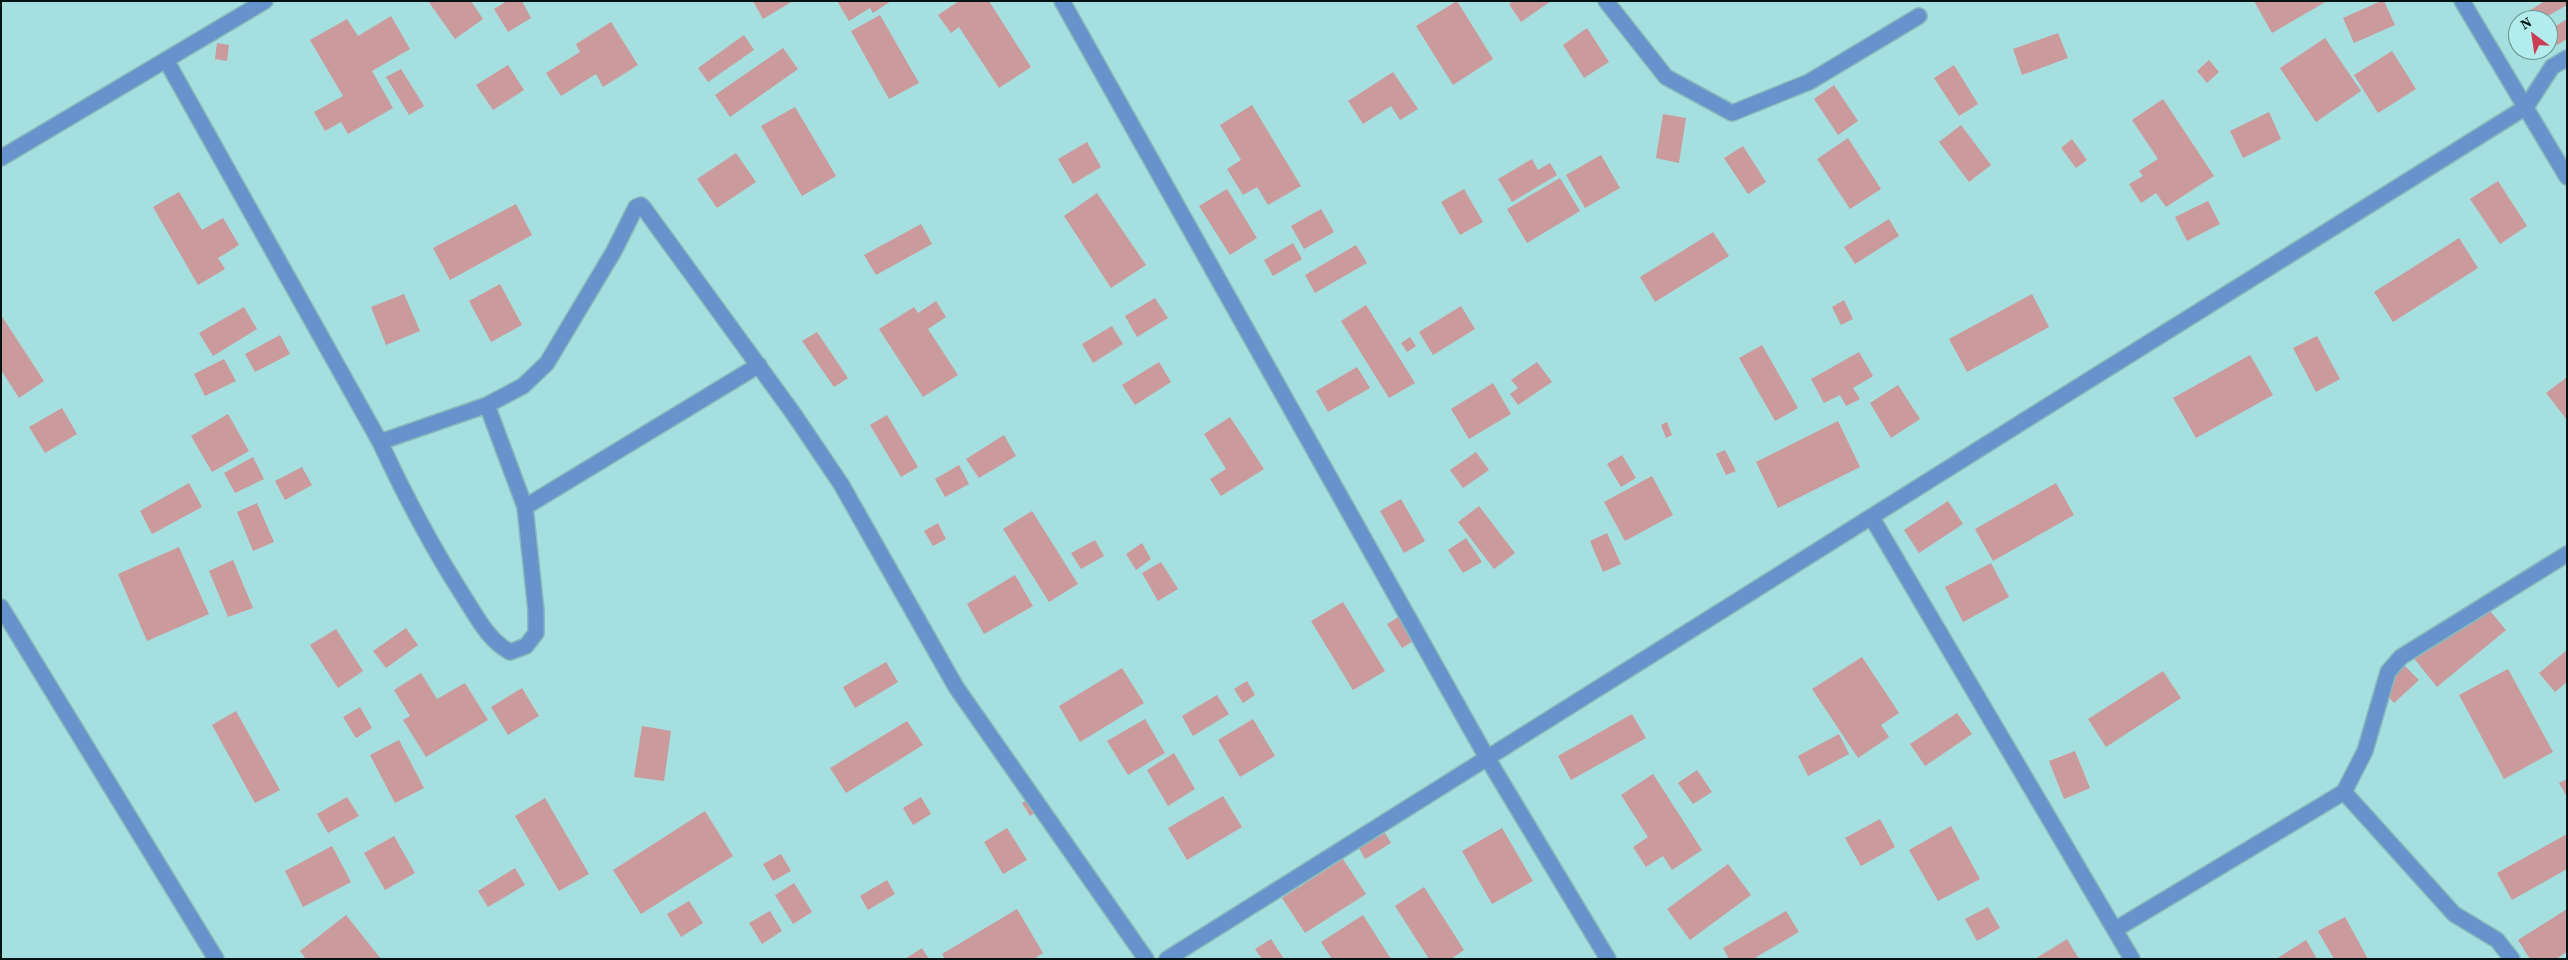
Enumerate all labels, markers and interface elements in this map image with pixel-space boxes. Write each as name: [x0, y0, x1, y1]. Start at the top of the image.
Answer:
north arrow: [2508, 10, 2558, 60]
text: N: [2516, 12, 2535, 34]

